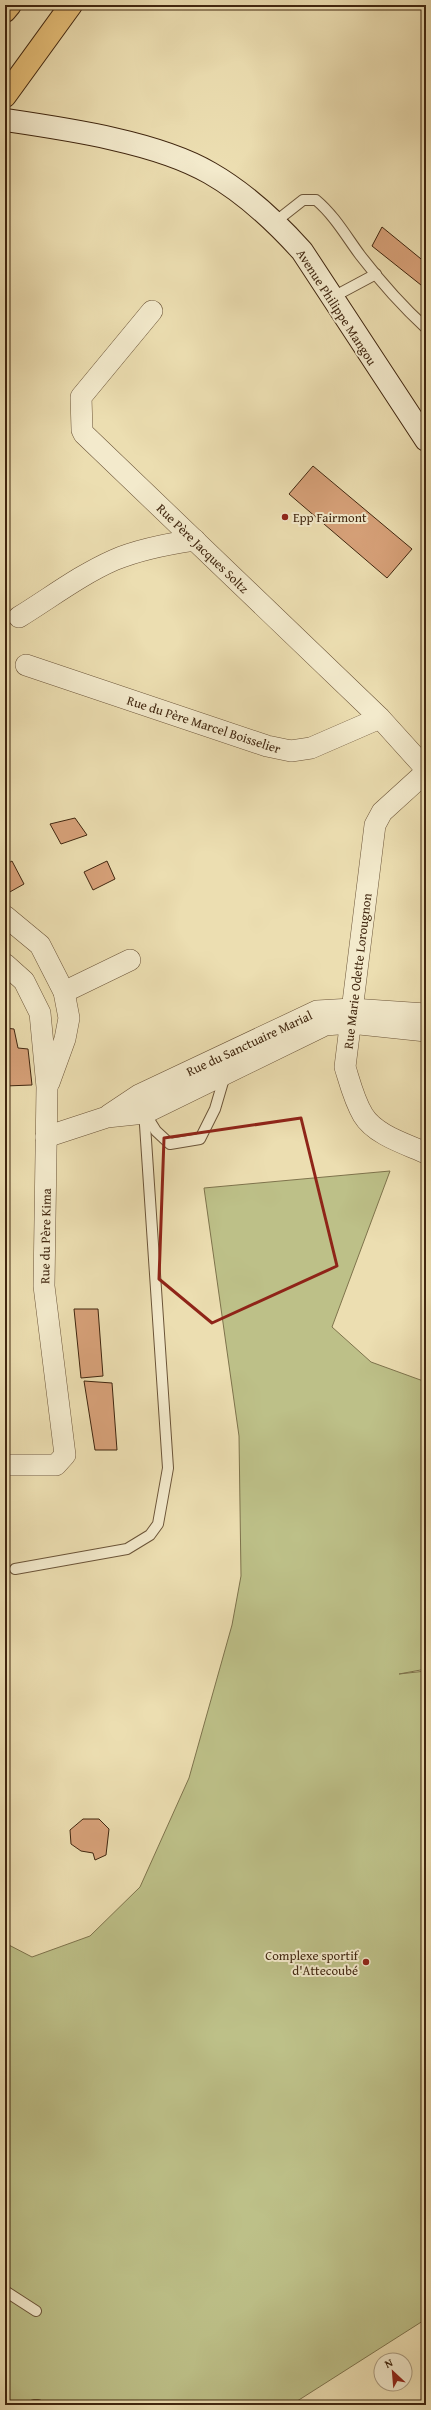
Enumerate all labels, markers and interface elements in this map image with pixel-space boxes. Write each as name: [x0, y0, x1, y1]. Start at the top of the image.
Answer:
street label: Avenue Philippe Mangou: [292, 245, 381, 369]
street label: Rue Père Jacques Soltz: [152, 499, 253, 598]
place label: Epp Fairmont: [293, 508, 367, 527]
marker: Epp Fairmont: [280, 512, 290, 522]
street label: Rue du Père Marcel Boisselier: [124, 691, 284, 759]
street label: Rue Marie Odette Lorougnon: [339, 891, 377, 1050]
street label: Rue du Sanctuaire Marial: [183, 1006, 316, 1081]
street label: Rue du Père Kima: [35, 1187, 56, 1284]
place label: Complexe sportif d'Attecoubé: [265, 1946, 360, 1980]
marker: Complexe sportif d'Attecoubé: [361, 1957, 371, 1967]
north arrow: [373, 2352, 413, 2392]
text: N: [382, 2354, 396, 2372]

